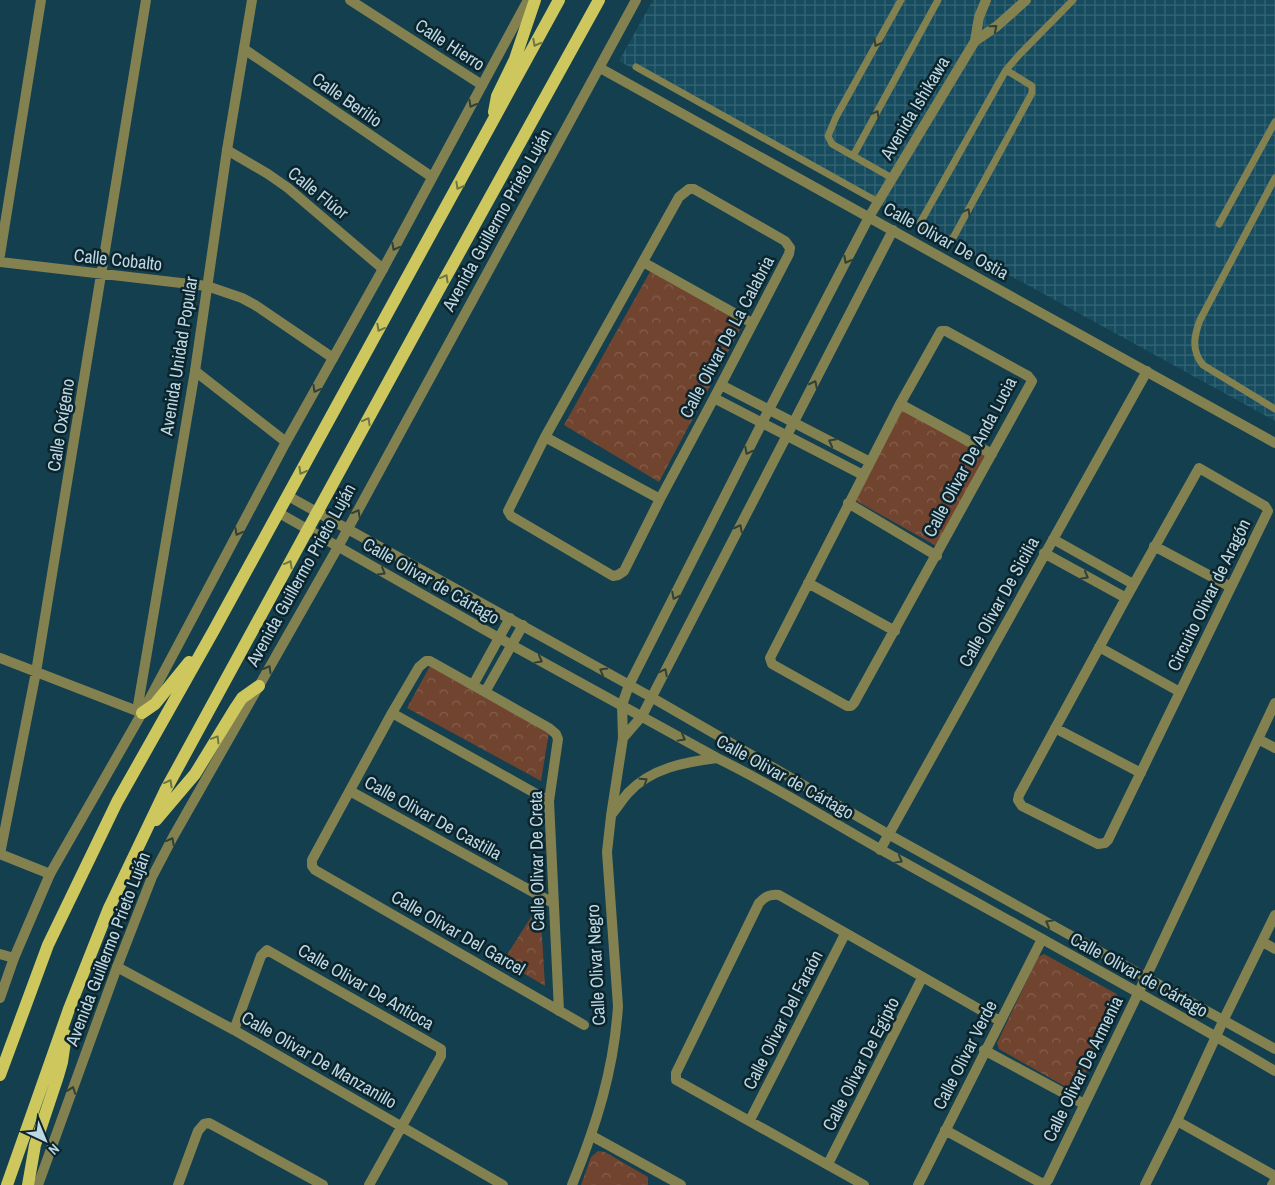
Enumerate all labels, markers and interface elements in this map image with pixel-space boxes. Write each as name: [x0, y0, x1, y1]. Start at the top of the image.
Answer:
street label: Calle Hierro: [410, 13, 490, 77]
one-way arrow: [989, 24, 998, 33]
one-way arrow: [873, 37, 883, 46]
one-way arrow: [532, 38, 542, 47]
street label: Avenida Ishikawa: [873, 51, 955, 165]
street label: Calle Berilio: [307, 66, 387, 133]
one-way arrow: [468, 99, 478, 108]
one-way arrow: [870, 110, 880, 119]
street label: Avenida Guillermo Prieto Luján: [435, 124, 557, 317]
street label: Calle Flúor: [283, 160, 354, 225]
one-way arrow: [455, 180, 465, 189]
street label: Calle Olivar De Ostia: [879, 196, 1013, 285]
one-way arrow: [961, 208, 971, 217]
street label: Calle Cobalto: [73, 242, 163, 277]
one-way arrow: [391, 242, 401, 251]
street label: Calle Olivar De La Calabria: [673, 251, 780, 422]
one-way arrow: [843, 255, 853, 264]
street label: Avenida Unidad Popular: [153, 275, 203, 438]
one-way arrow: [438, 275, 448, 284]
one-way arrow: [377, 323, 387, 332]
street label: Calle Olivar De Anda Lucia: [917, 372, 1022, 541]
street label: Calle Oxígeno: [41, 377, 80, 473]
one-way arrow: [808, 380, 818, 389]
one-way arrow: [312, 384, 322, 393]
one-way arrow: [360, 417, 370, 426]
one-way arrow: [828, 438, 837, 448]
one-way arrow: [744, 446, 754, 455]
one-way arrow: [298, 465, 308, 474]
street label: Avenida Guillermo Prieto Luján: [239, 479, 361, 672]
one-way arrow: [351, 509, 361, 518]
street label: Circuito Olivar de Aragón: [1161, 514, 1256, 675]
one-way arrow: [733, 524, 743, 533]
one-way arrow: [234, 527, 244, 536]
street label: Calle Olivar de Cártago: [358, 531, 504, 630]
street label: Calle Olivar De Sicilia: [952, 532, 1045, 671]
one-way arrow: [283, 560, 293, 569]
one-way arrow: [377, 566, 386, 576]
one-way arrow: [1080, 569, 1089, 579]
one-way arrow: [671, 591, 681, 600]
one-way arrow: [534, 654, 543, 664]
one-way arrow: [262, 666, 272, 675]
one-way arrow: [599, 667, 608, 677]
one-way arrow: [658, 668, 668, 677]
street label: Calle Olivar de Cártago: [712, 728, 859, 825]
one-way arrow: [676, 732, 685, 742]
one-way arrow: [209, 735, 219, 744]
street label: Calle Olivar De Castilla: [360, 769, 506, 866]
one-way arrow: [638, 778, 647, 787]
one-way arrow: [163, 779, 173, 788]
street label: Calle Olivar De Creta: [523, 791, 550, 931]
one-way arrow: [165, 837, 175, 846]
street label: Avenida Guillermo Prieto Luján: [59, 848, 156, 1050]
one-way arrow: [894, 854, 903, 864]
street label: Calle Olivar Del Garcel: [387, 884, 530, 981]
street label: Calle Olivar Negro: [580, 904, 611, 1026]
one-way arrow: [1046, 919, 1055, 929]
street label: Calle Olivar de Cártago: [1066, 926, 1213, 1023]
street label: Calle Olivar De Antioca: [294, 937, 439, 1036]
street label: Calle Olivar Del Faraón: [737, 946, 829, 1094]
street label: Calle Olivar De Armenia: [1036, 992, 1129, 1146]
street label: Calle Olivar De Egipto: [816, 993, 905, 1135]
street label: Calle Olivar Verde: [926, 996, 1003, 1114]
street label: Calle Olivar De Manzanillo: [237, 1005, 402, 1114]
one-way arrow: [67, 1086, 77, 1094]
north arrow: [20, 1115, 70, 1165]
text: N: [45, 1140, 63, 1159]

